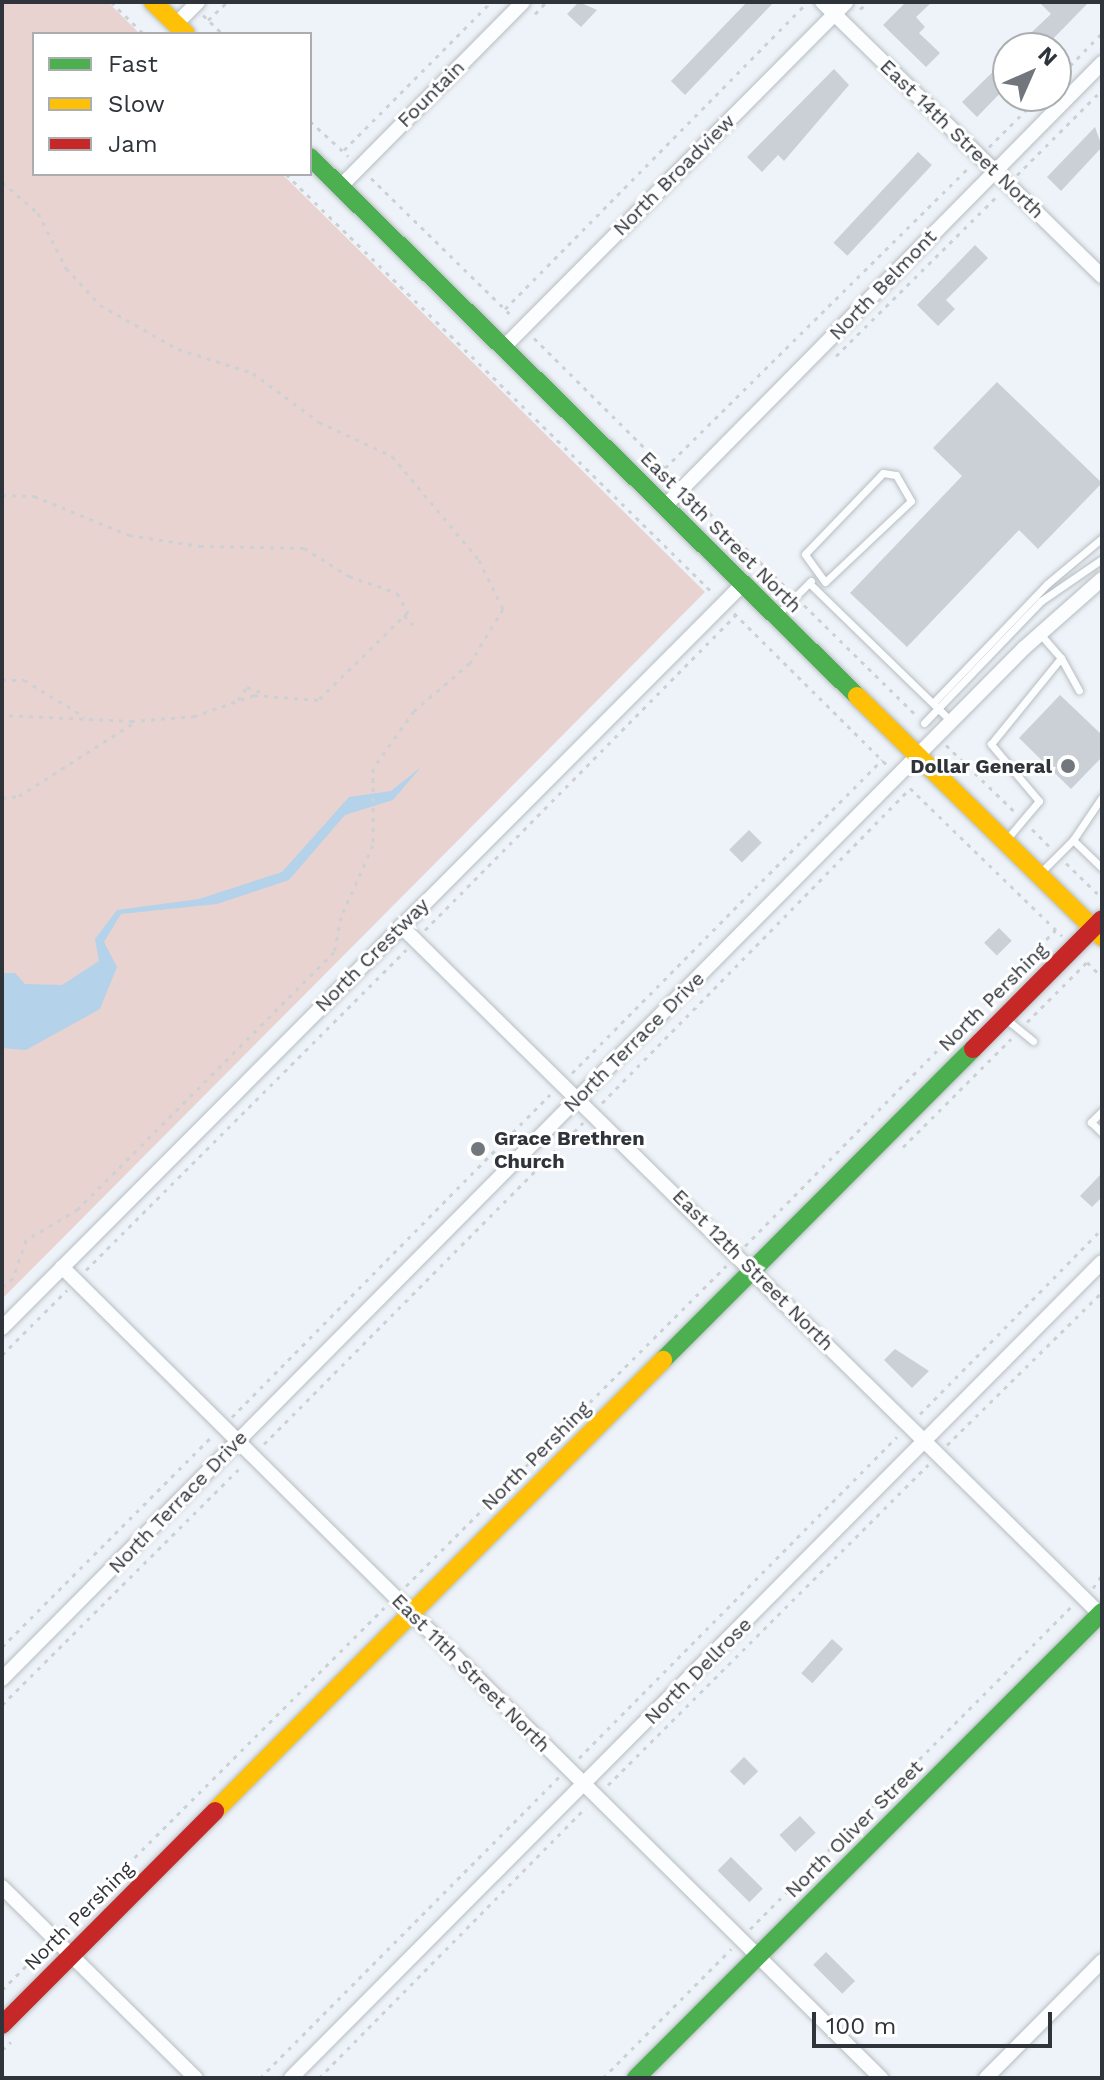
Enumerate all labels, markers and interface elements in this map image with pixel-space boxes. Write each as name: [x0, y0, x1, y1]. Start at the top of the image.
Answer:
legend: [32, 32, 312, 176]
north arrow: [992, 32, 1072, 112]
text: Fast: [108, 50, 158, 78]
street label: East 14th Street North: [875, 54, 1049, 224]
street label: Fountain: [392, 55, 470, 133]
text: Slow: [108, 90, 165, 118]
street label: North Broadview: [608, 109, 740, 241]
text: Jam: [108, 130, 158, 158]
street label: North Belmont: [824, 225, 942, 345]
street label: East 13th Street North: [635, 446, 807, 618]
place label: Dollar General: [910, 754, 1052, 778]
marker: Dollar General: [1059, 757, 1077, 775]
street label: North Crestway: [310, 893, 434, 1017]
street label: North Pershing: [934, 938, 1052, 1056]
street label: North Terrace Drive: [558, 966, 710, 1118]
place label: Grace Brethren Church: [494, 1126, 645, 1173]
marker: Grace Brethren Church: [469, 1140, 487, 1158]
street label: East 12th Street North: [667, 1184, 839, 1356]
street label: North Pershing: [477, 1397, 595, 1515]
street label: North Terrace Drive: [103, 1425, 253, 1579]
street label: East 11th Street North: [387, 1589, 555, 1757]
street label: North Dellrose: [639, 1612, 757, 1730]
street label: North Oliver Street: [780, 1755, 928, 1903]
street label: North Pershing: [20, 1857, 138, 1975]
scale bar: [816, 1996, 1056, 2046]
text: 100 m: [826, 2012, 896, 2040]

